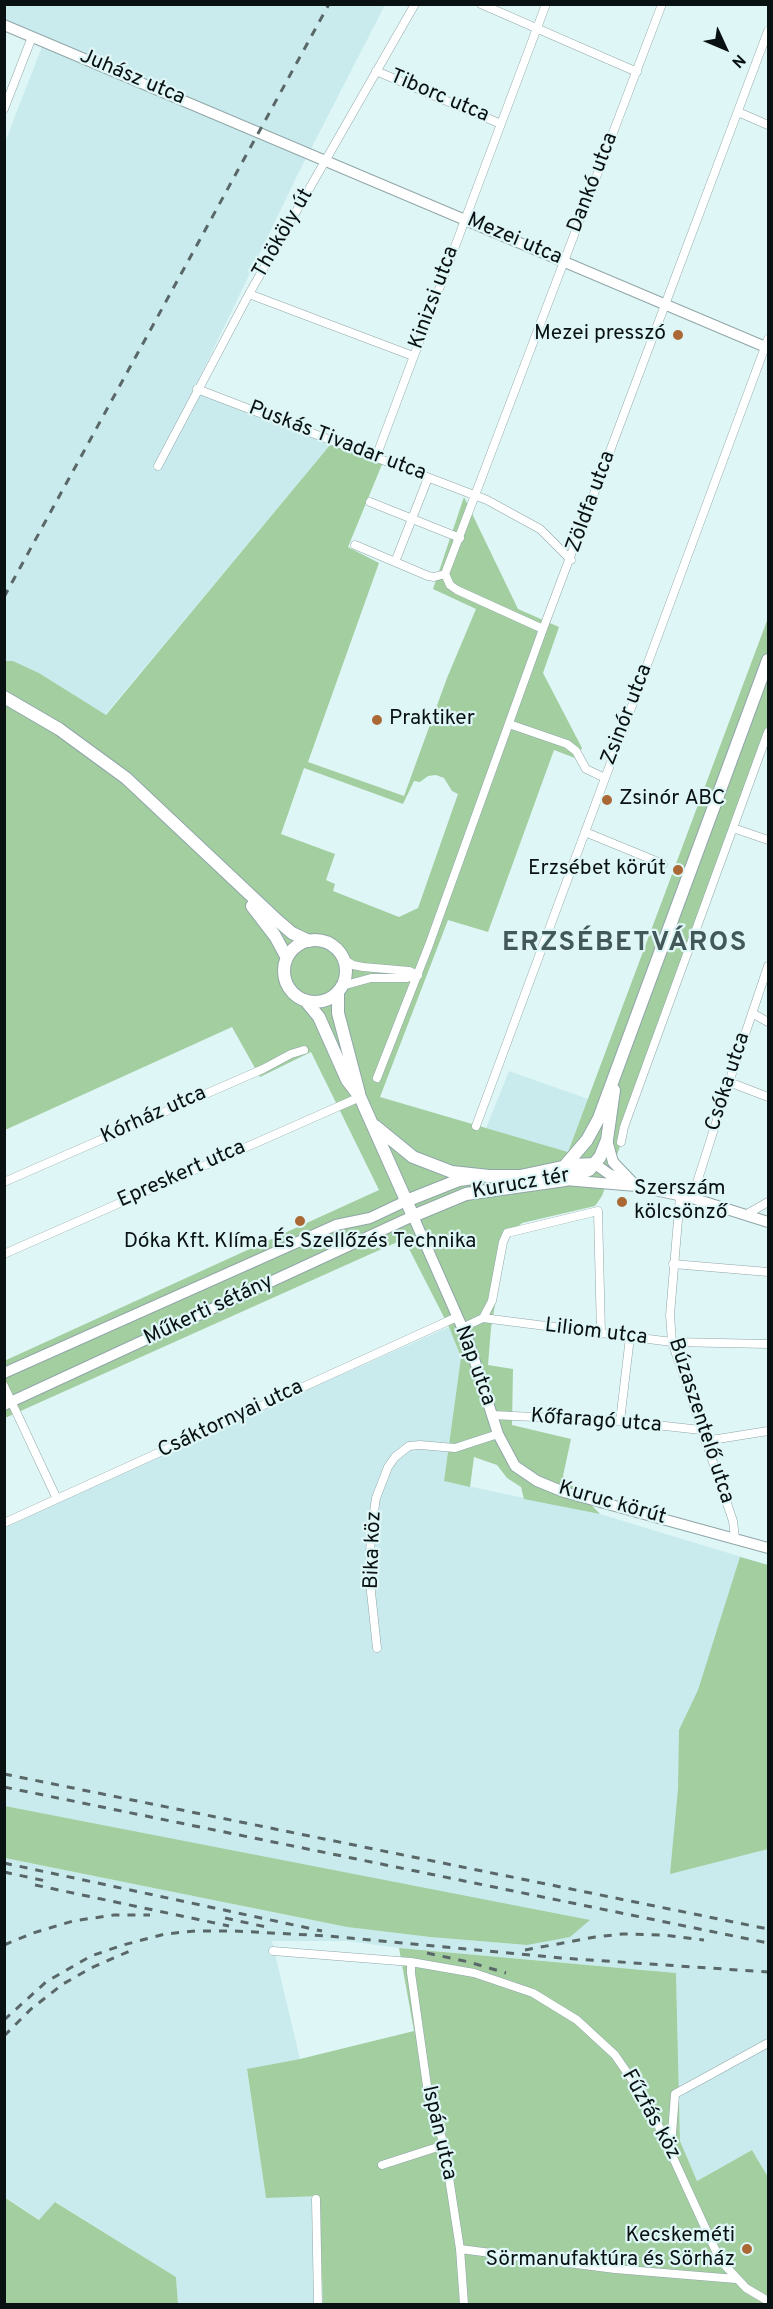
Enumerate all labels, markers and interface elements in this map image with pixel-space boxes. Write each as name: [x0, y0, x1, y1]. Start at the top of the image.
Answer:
north arrow: [695, 18, 755, 78]
street label: Juhász utca: [75, 44, 189, 112]
text: N: [727, 49, 749, 72]
street label: Tiborc utca: [386, 65, 492, 129]
street label: Dankó utca: [563, 129, 625, 237]
street label: Thököly út: [248, 185, 320, 283]
street label: Mezei utca: [463, 209, 565, 271]
street label: Kinizsi utca: [405, 243, 465, 353]
place label: Mezei presszó: [534, 322, 666, 348]
marker: Mezei presszó: [671, 328, 685, 342]
street label: Puskás Tivadar utca: [245, 397, 429, 487]
street label: Zöldfa utca: [562, 448, 622, 556]
street label: Zsinór utca: [597, 661, 659, 769]
place label: Praktiker: [389, 707, 475, 733]
marker: Praktiker: [370, 713, 384, 727]
place label: Zsinór ABC: [619, 787, 725, 813]
marker: Zsinór ABC: [600, 793, 614, 807]
place label: Erzsébet körút: [528, 857, 666, 883]
marker: Erzsébet körút: [671, 863, 685, 877]
district label: ERZSÉBETVÁROS: [502, 929, 748, 961]
street label: Csóka utca: [701, 1029, 757, 1135]
street label: Kórház utca: [98, 1082, 210, 1150]
street label: Epreskert utca: [114, 1136, 250, 1214]
street label: Kurucz tér: [470, 1164, 572, 1206]
place label: Szerszám kölcsönző: [634, 1177, 727, 1227]
marker: Szerszám kölcsönző: [615, 1195, 629, 1209]
marker: Dóka Kft. Klíma És Szellőzés Technika: [293, 1214, 307, 1228]
place label: Dóka Kft. Klíma És Szellőzés Technika: [124, 1230, 476, 1256]
street label: Műkerti sétány: [140, 1270, 278, 1352]
street label: Liliom utca: [543, 1314, 649, 1352]
street label: Nap utca: [448, 1323, 500, 1409]
street label: Búzaszentelő utca: [661, 1335, 739, 1507]
street label: Csáktornyai utca: [154, 1375, 308, 1465]
street label: Kőfaragó utca: [530, 1405, 662, 1439]
street label: Kuruc körút: [555, 1477, 669, 1531]
street label: Bika köz: [360, 1510, 388, 1590]
street label: Fűzfás köz: [615, 2066, 685, 2164]
street label: Ispán utca: [415, 2083, 461, 2183]
place label: Kecskeméti Sörmanufaktúra és Sörház: [486, 2224, 735, 2274]
marker: Kecskeméti Sörmanufaktúra és Sörház: [740, 2242, 754, 2256]

